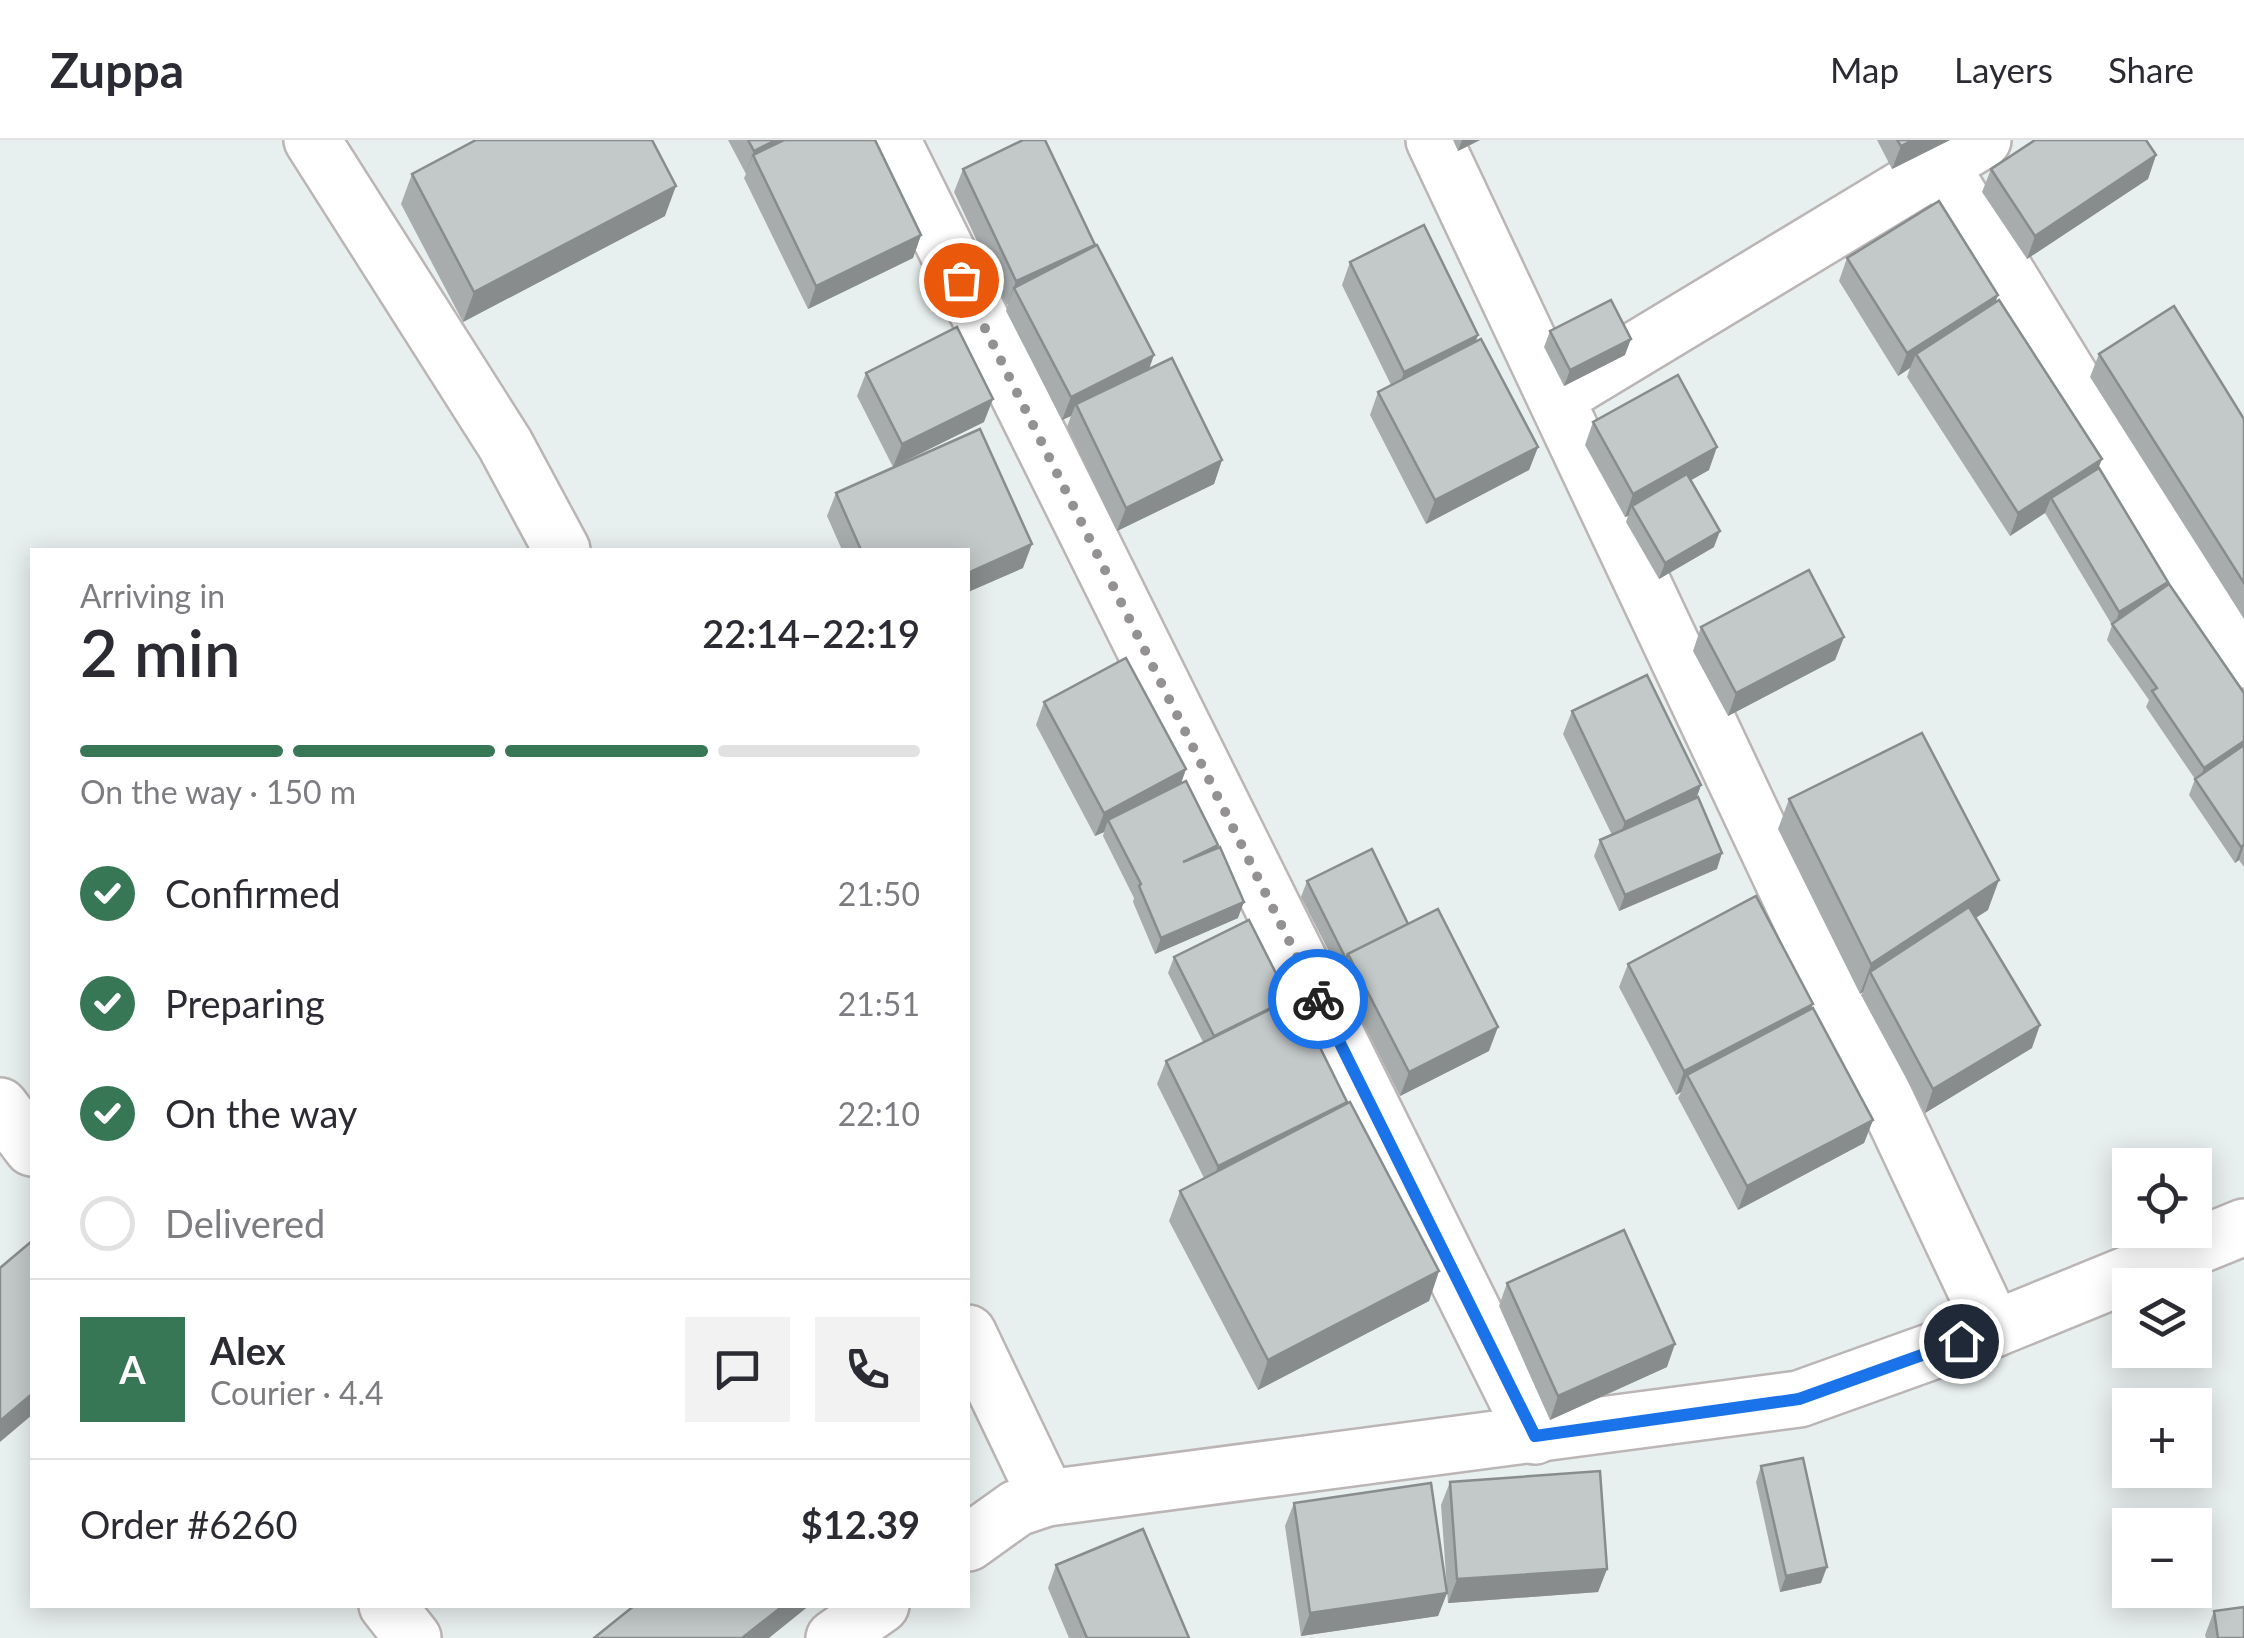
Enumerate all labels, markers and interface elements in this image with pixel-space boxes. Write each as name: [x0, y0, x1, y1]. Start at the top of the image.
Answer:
text: Zuppa: [50, 41, 184, 98]
text: Map: [1830, 48, 1899, 90]
text: Layers: [1954, 48, 2053, 90]
text: Share: [2108, 48, 2194, 90]
pin: [919, 238, 1004, 323]
icon: bag: [934, 253, 989, 308]
text: Arriving in: [80, 576, 225, 615]
text: 22:14–22:19: [702, 610, 920, 656]
text: 2 min: [80, 613, 240, 691]
text: On the way · 150 m: [80, 772, 356, 811]
icon: check: [80, 866, 135, 921]
text: Confirmed: [165, 870, 341, 916]
text: 21:50: [838, 874, 920, 913]
courier: [1268, 949, 1368, 1049]
icon: bike: [1291, 972, 1346, 1027]
icon: check: [80, 976, 135, 1031]
text: Preparing: [165, 980, 325, 1026]
text: 21:51: [838, 984, 920, 1023]
icon: check: [80, 1086, 135, 1141]
text: On the way: [165, 1090, 357, 1136]
text: 22:10: [838, 1094, 920, 1133]
map controls: [2112, 1148, 2212, 1608]
button: locate: [2112, 1148, 2212, 1248]
text: Delivered: [165, 1200, 325, 1246]
button: layers: [2112, 1268, 2212, 1368]
pin: [1919, 1299, 2004, 1384]
icon: home: [1934, 1314, 1989, 1369]
button: chat: [685, 1317, 790, 1422]
button: phone: [815, 1317, 920, 1422]
text: Alex: [210, 1327, 286, 1373]
text: A: [119, 1346, 146, 1392]
text: Courier · 4.4: [210, 1373, 384, 1412]
button: +: [2112, 1388, 2212, 1488]
text: Order #6260: [80, 1501, 297, 1547]
text: $12.39: [801, 1501, 920, 1547]
button: −: [2112, 1508, 2212, 1608]

